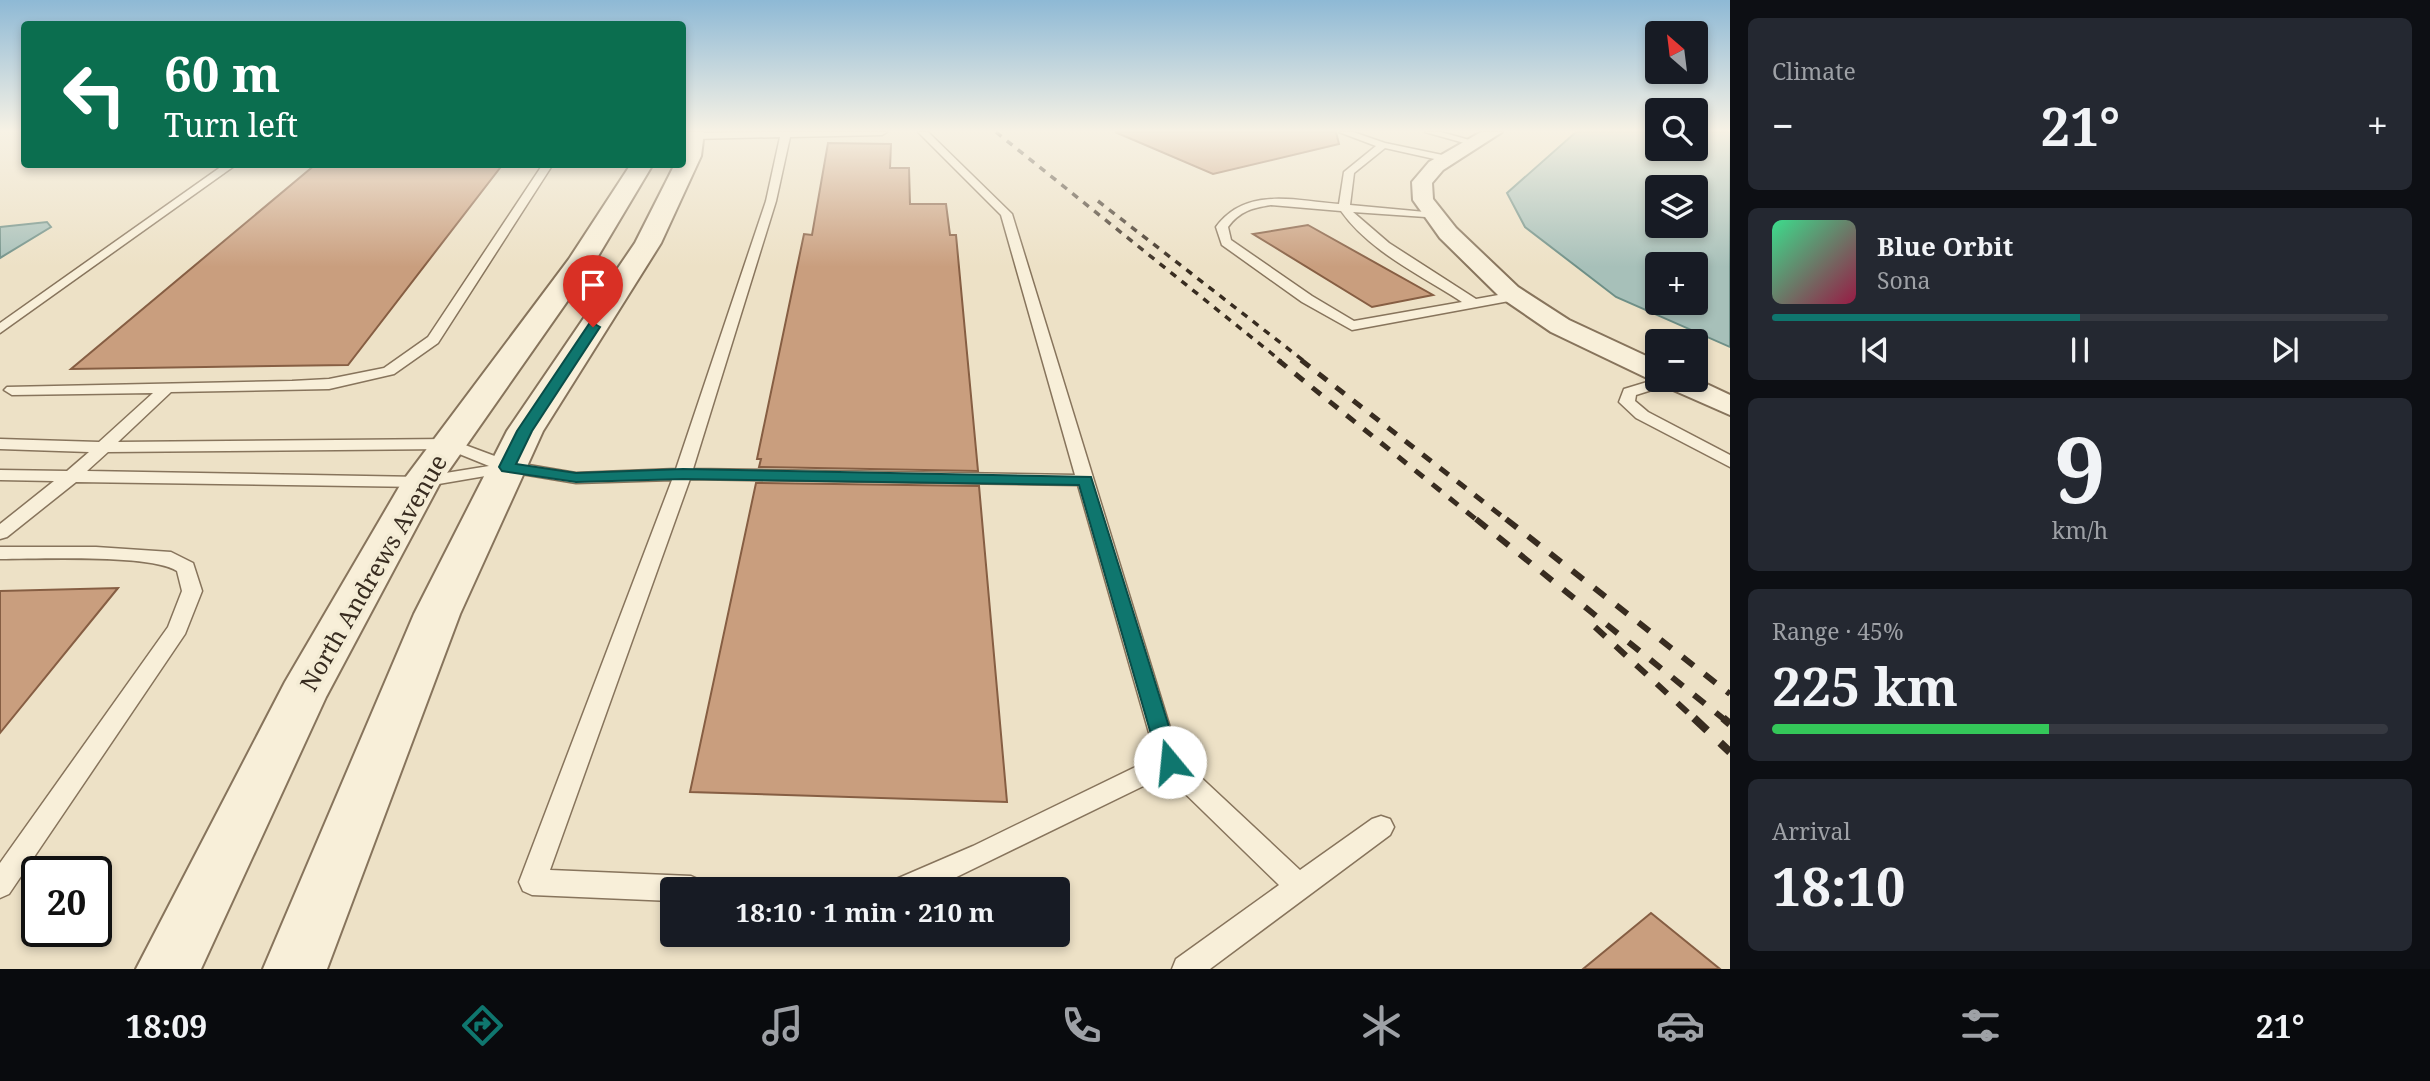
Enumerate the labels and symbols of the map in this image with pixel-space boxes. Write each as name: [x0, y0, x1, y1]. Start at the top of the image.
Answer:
north arrow: [1645, 21, 1708, 84]
pin: [563, 255, 623, 327]
street label: North Andrews Avenue: [291, 448, 454, 697]
position arrow: [1133, 725, 1207, 799]
speed limit sign: 20: [21, 856, 112, 947]

